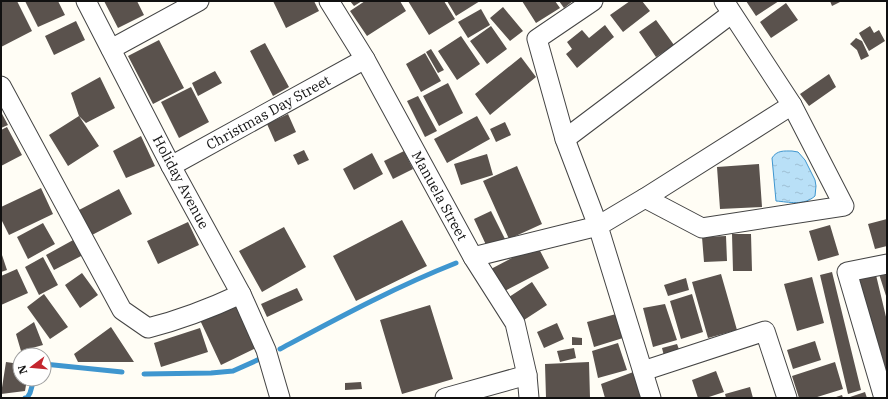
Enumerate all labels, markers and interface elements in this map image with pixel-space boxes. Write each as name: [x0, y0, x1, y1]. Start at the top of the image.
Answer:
street label: Christmas Day Street: [203, 71, 333, 154]
street label: Holiday Avenue: [149, 132, 213, 232]
street label: Manuela Street: [408, 148, 471, 244]
north arrow: [12, 347, 52, 387]
text: N: [14, 363, 30, 376]

